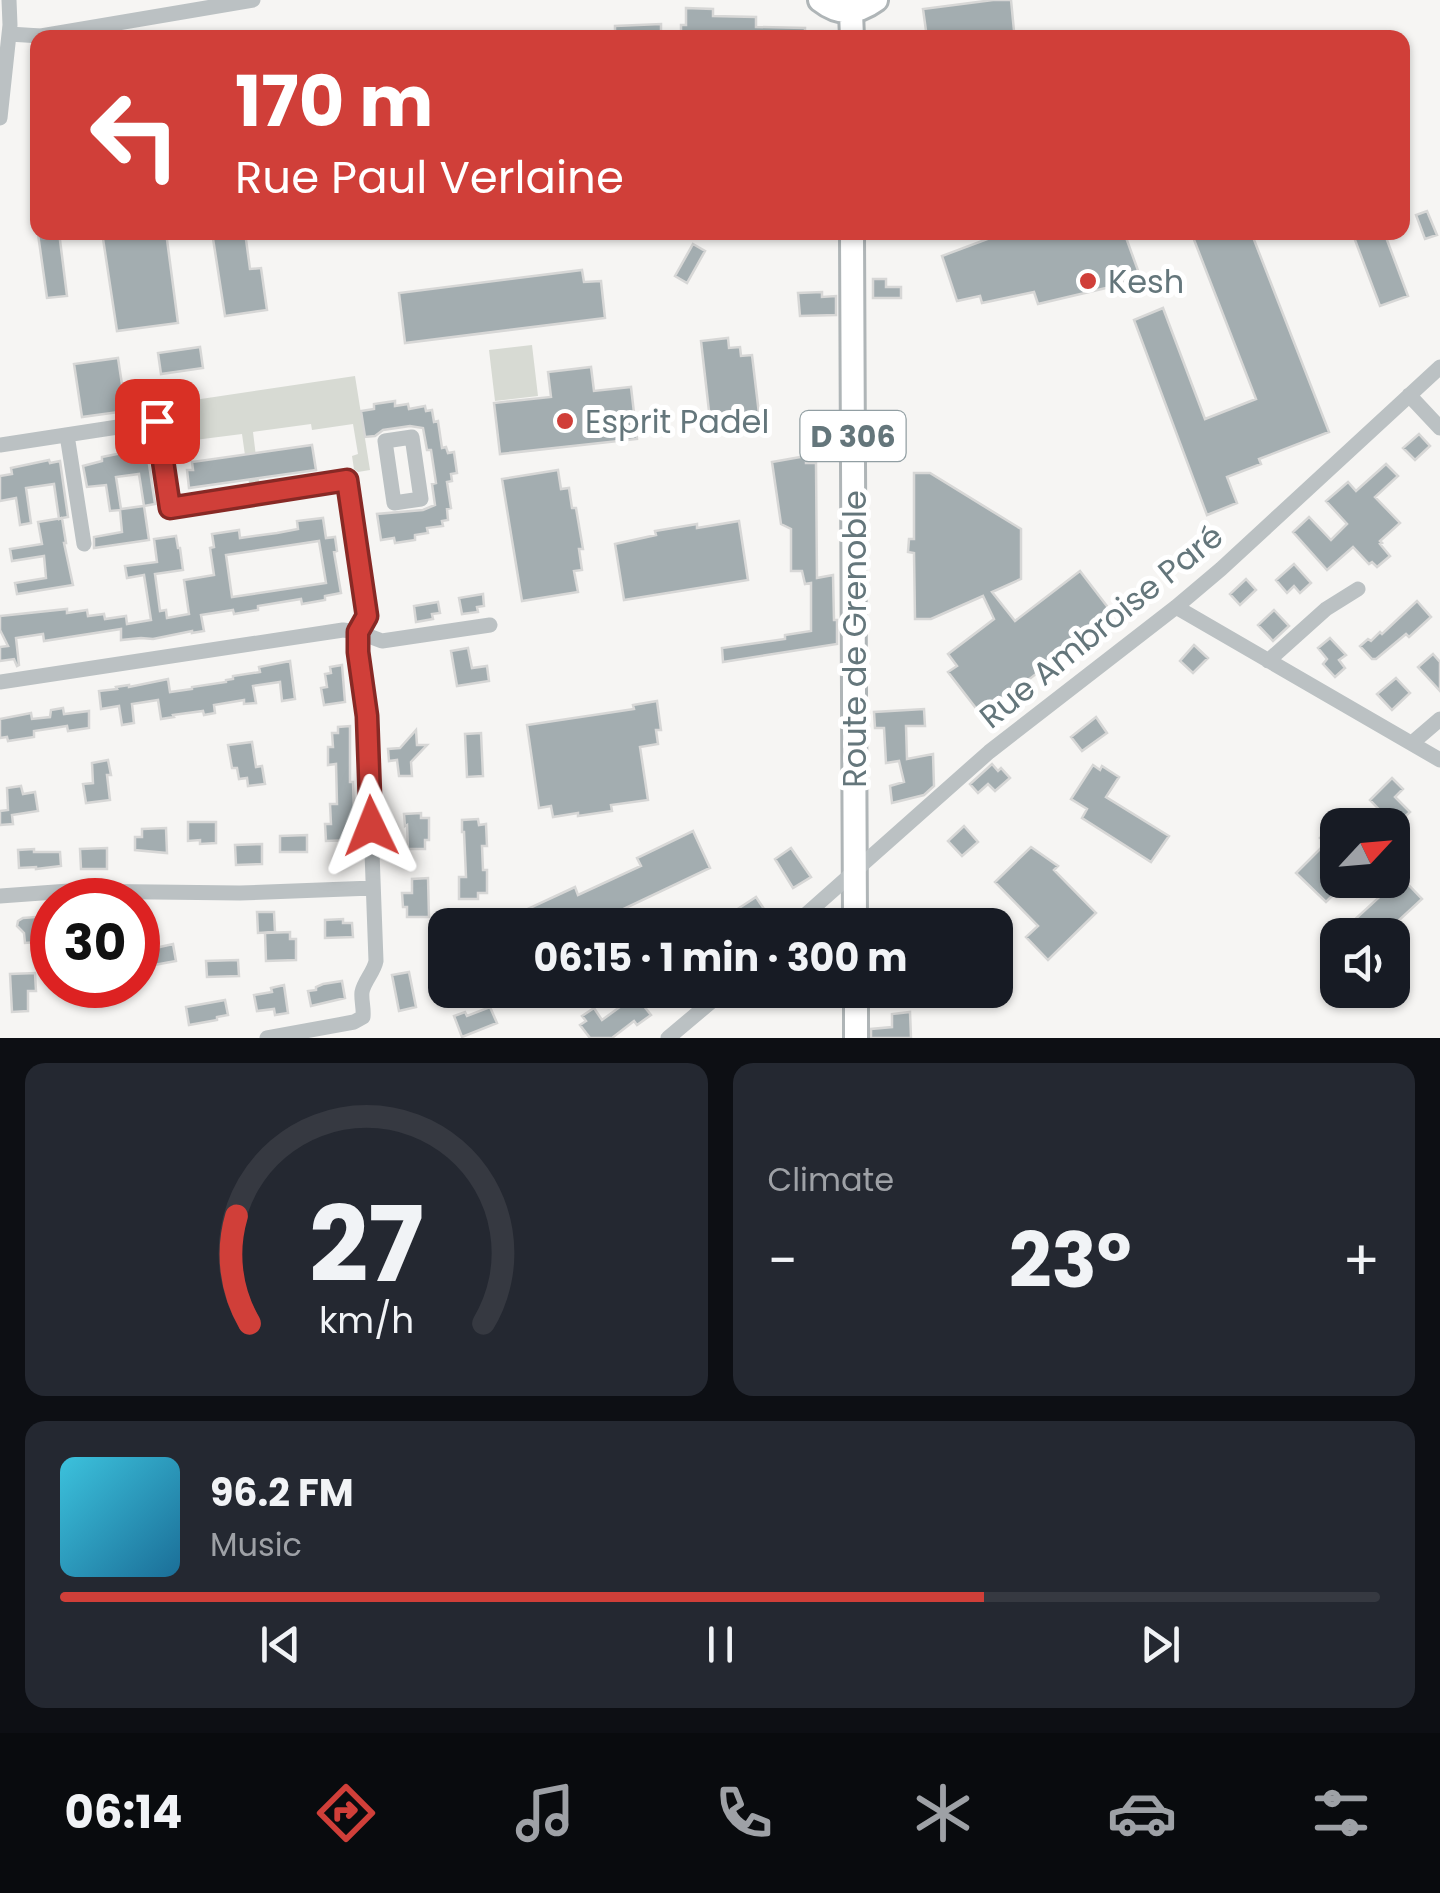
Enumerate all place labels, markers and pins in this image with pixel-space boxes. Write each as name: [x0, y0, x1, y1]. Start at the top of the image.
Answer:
place label: Kesh: [1108, 259, 1184, 304]
marker: Kesh: [1077, 270, 1099, 292]
pin: [115, 379, 200, 464]
place label: Esprit Padel: [585, 399, 769, 444]
marker: Esprit Padel: [554, 410, 576, 432]

